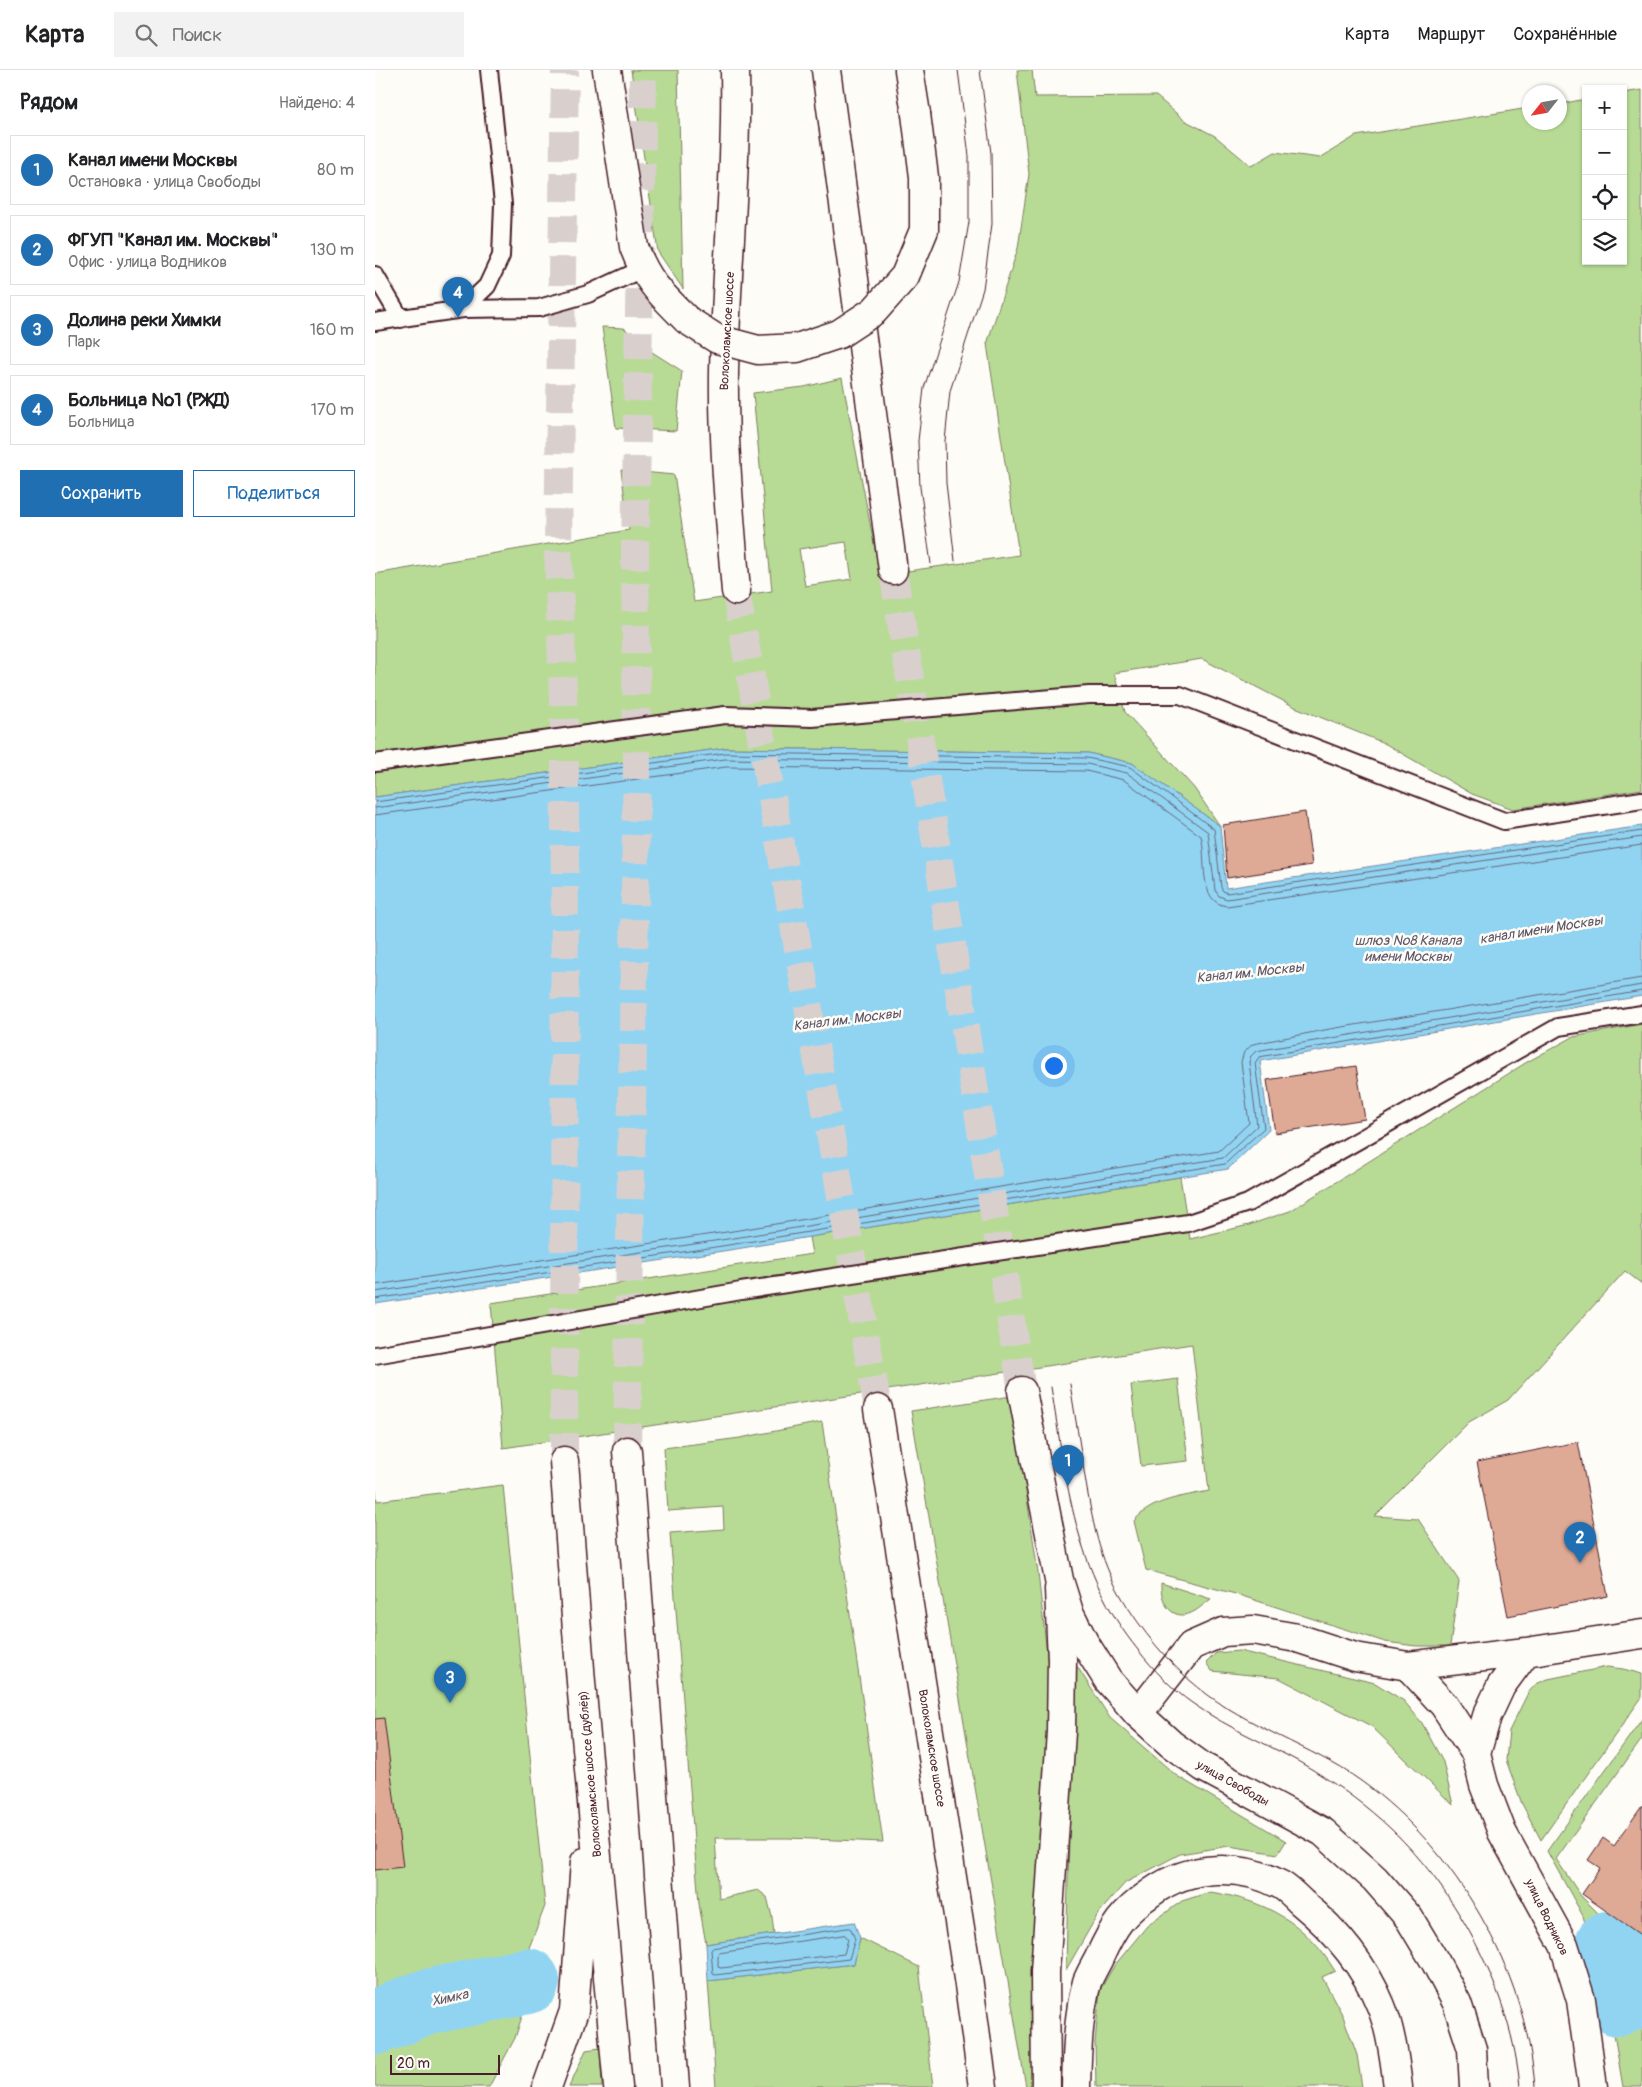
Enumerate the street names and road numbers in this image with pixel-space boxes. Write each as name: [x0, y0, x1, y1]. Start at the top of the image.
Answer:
street label: Волоколамское шоссе: [717, 271, 738, 391]
street label: Волоколамское шоссе: [915, 1688, 948, 1808]
street label: Волоколамское шоссе (дублёр): [576, 1690, 605, 1858]
street label: улица Свободы: [1193, 1757, 1272, 1810]
street label: улица Водников: [1521, 1876, 1571, 1958]

